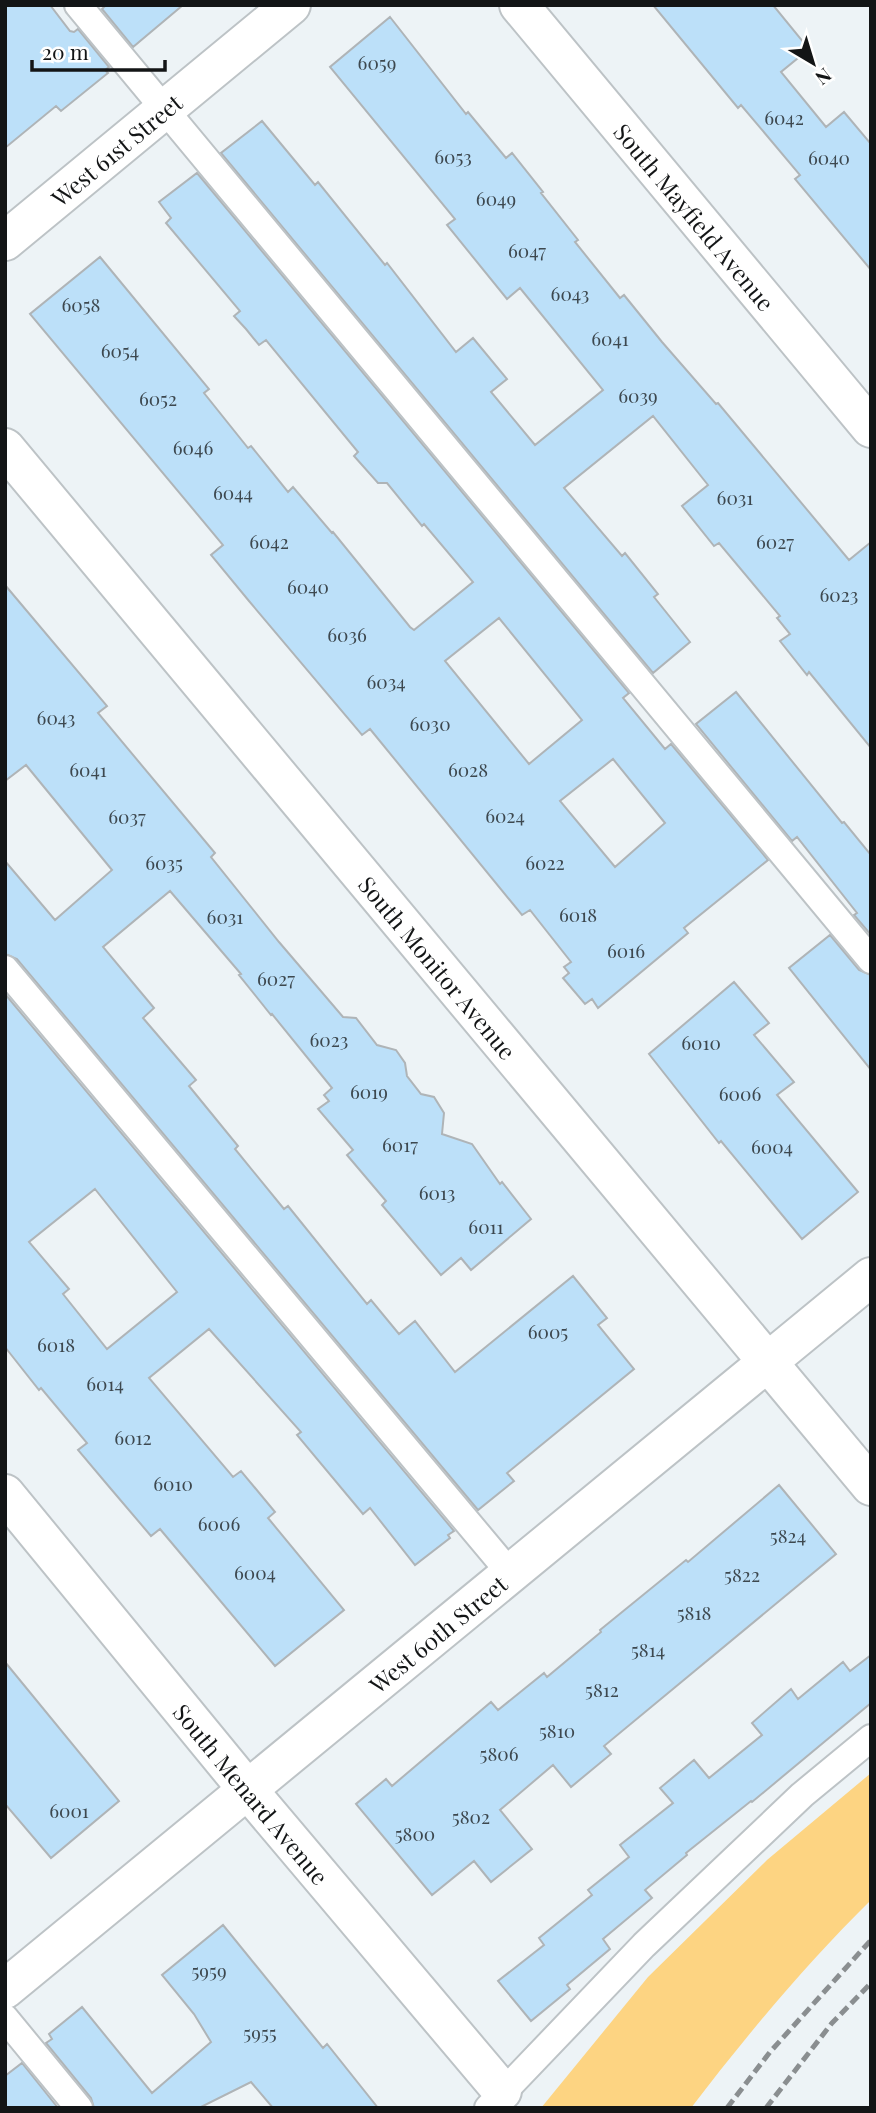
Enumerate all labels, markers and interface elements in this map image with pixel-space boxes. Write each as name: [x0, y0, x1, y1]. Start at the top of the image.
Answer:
scale bar: [32, 28, 164, 72]
north arrow: [778, 28, 848, 98]
text: 20 m: [42, 37, 89, 65]
house number: 6059: [358, 49, 396, 75]
text: N: [810, 63, 837, 92]
street label: West 61st Street: [43, 86, 189, 213]
house number: 6042: [764, 104, 804, 130]
street label: South Mayfield Avenue: [608, 116, 782, 317]
house number: 6053: [434, 143, 472, 169]
house number: 6040: [808, 144, 850, 170]
house number: 6049: [476, 185, 516, 211]
house number: 6047: [508, 237, 546, 263]
house number: 6043: [551, 280, 589, 306]
house number: 6058: [62, 291, 101, 317]
house number: 6041: [591, 325, 629, 351]
house number: 6054: [101, 337, 139, 363]
house number: 6039: [618, 382, 658, 408]
house number: 6052: [139, 385, 177, 411]
house number: 6046: [173, 434, 213, 460]
house number: 6044: [213, 479, 253, 505]
house number: 6031: [717, 484, 753, 510]
house number: 6042: [249, 528, 289, 554]
house number: 6027: [756, 528, 794, 554]
house number: 6040: [287, 573, 329, 599]
house number: 6023: [820, 581, 858, 607]
house number: 6036: [327, 621, 367, 647]
house number: 6034: [366, 668, 406, 694]
house number: 6043: [37, 704, 75, 730]
house number: 6030: [409, 710, 451, 736]
house number: 6041: [69, 756, 107, 782]
house number: 6028: [448, 756, 488, 782]
house number: 6024: [485, 802, 525, 828]
house number: 6037: [108, 803, 146, 829]
house number: 6035: [145, 849, 183, 875]
house number: 6022: [525, 849, 565, 875]
street label: South Monitor Avenue: [352, 869, 524, 1065]
house number: 6018: [559, 901, 597, 927]
house number: 6031: [207, 903, 243, 929]
house number: 6016: [607, 937, 645, 963]
house number: 6027: [257, 965, 295, 991]
house number: 6023: [310, 1026, 348, 1052]
house number: 6010: [681, 1029, 721, 1055]
house number: 6019: [350, 1078, 388, 1104]
house number: 6006: [719, 1080, 761, 1106]
house number: 6017: [382, 1131, 418, 1157]
house number: 6004: [751, 1133, 793, 1159]
house number: 6013: [419, 1179, 455, 1205]
house number: 6011: [468, 1213, 504, 1239]
house number: 6005: [528, 1318, 568, 1344]
house number: 6018: [37, 1331, 75, 1357]
house number: 6014: [86, 1370, 124, 1396]
house number: 6012: [114, 1424, 152, 1450]
house number: 6010: [153, 1470, 193, 1496]
house number: 6006: [198, 1510, 240, 1536]
house number: 5824: [770, 1522, 806, 1548]
house number: 6004: [234, 1559, 276, 1585]
house number: 5822: [724, 1561, 760, 1587]
street label: West 60th Street: [361, 1567, 514, 1700]
house number: 5818: [677, 1599, 711, 1625]
house number: 5814: [631, 1636, 665, 1662]
house number: 5812: [585, 1676, 619, 1702]
street label: South Menard Avenue: [167, 1697, 336, 1890]
house number: 5810: [539, 1717, 575, 1743]
house number: 5806: [480, 1740, 519, 1766]
house number: 6001: [49, 1797, 89, 1823]
house number: 5802: [452, 1803, 490, 1829]
house number: 5800: [395, 1820, 435, 1846]
house number: 5959: [191, 1957, 227, 1983]
house number: 5955: [243, 2019, 277, 2045]

